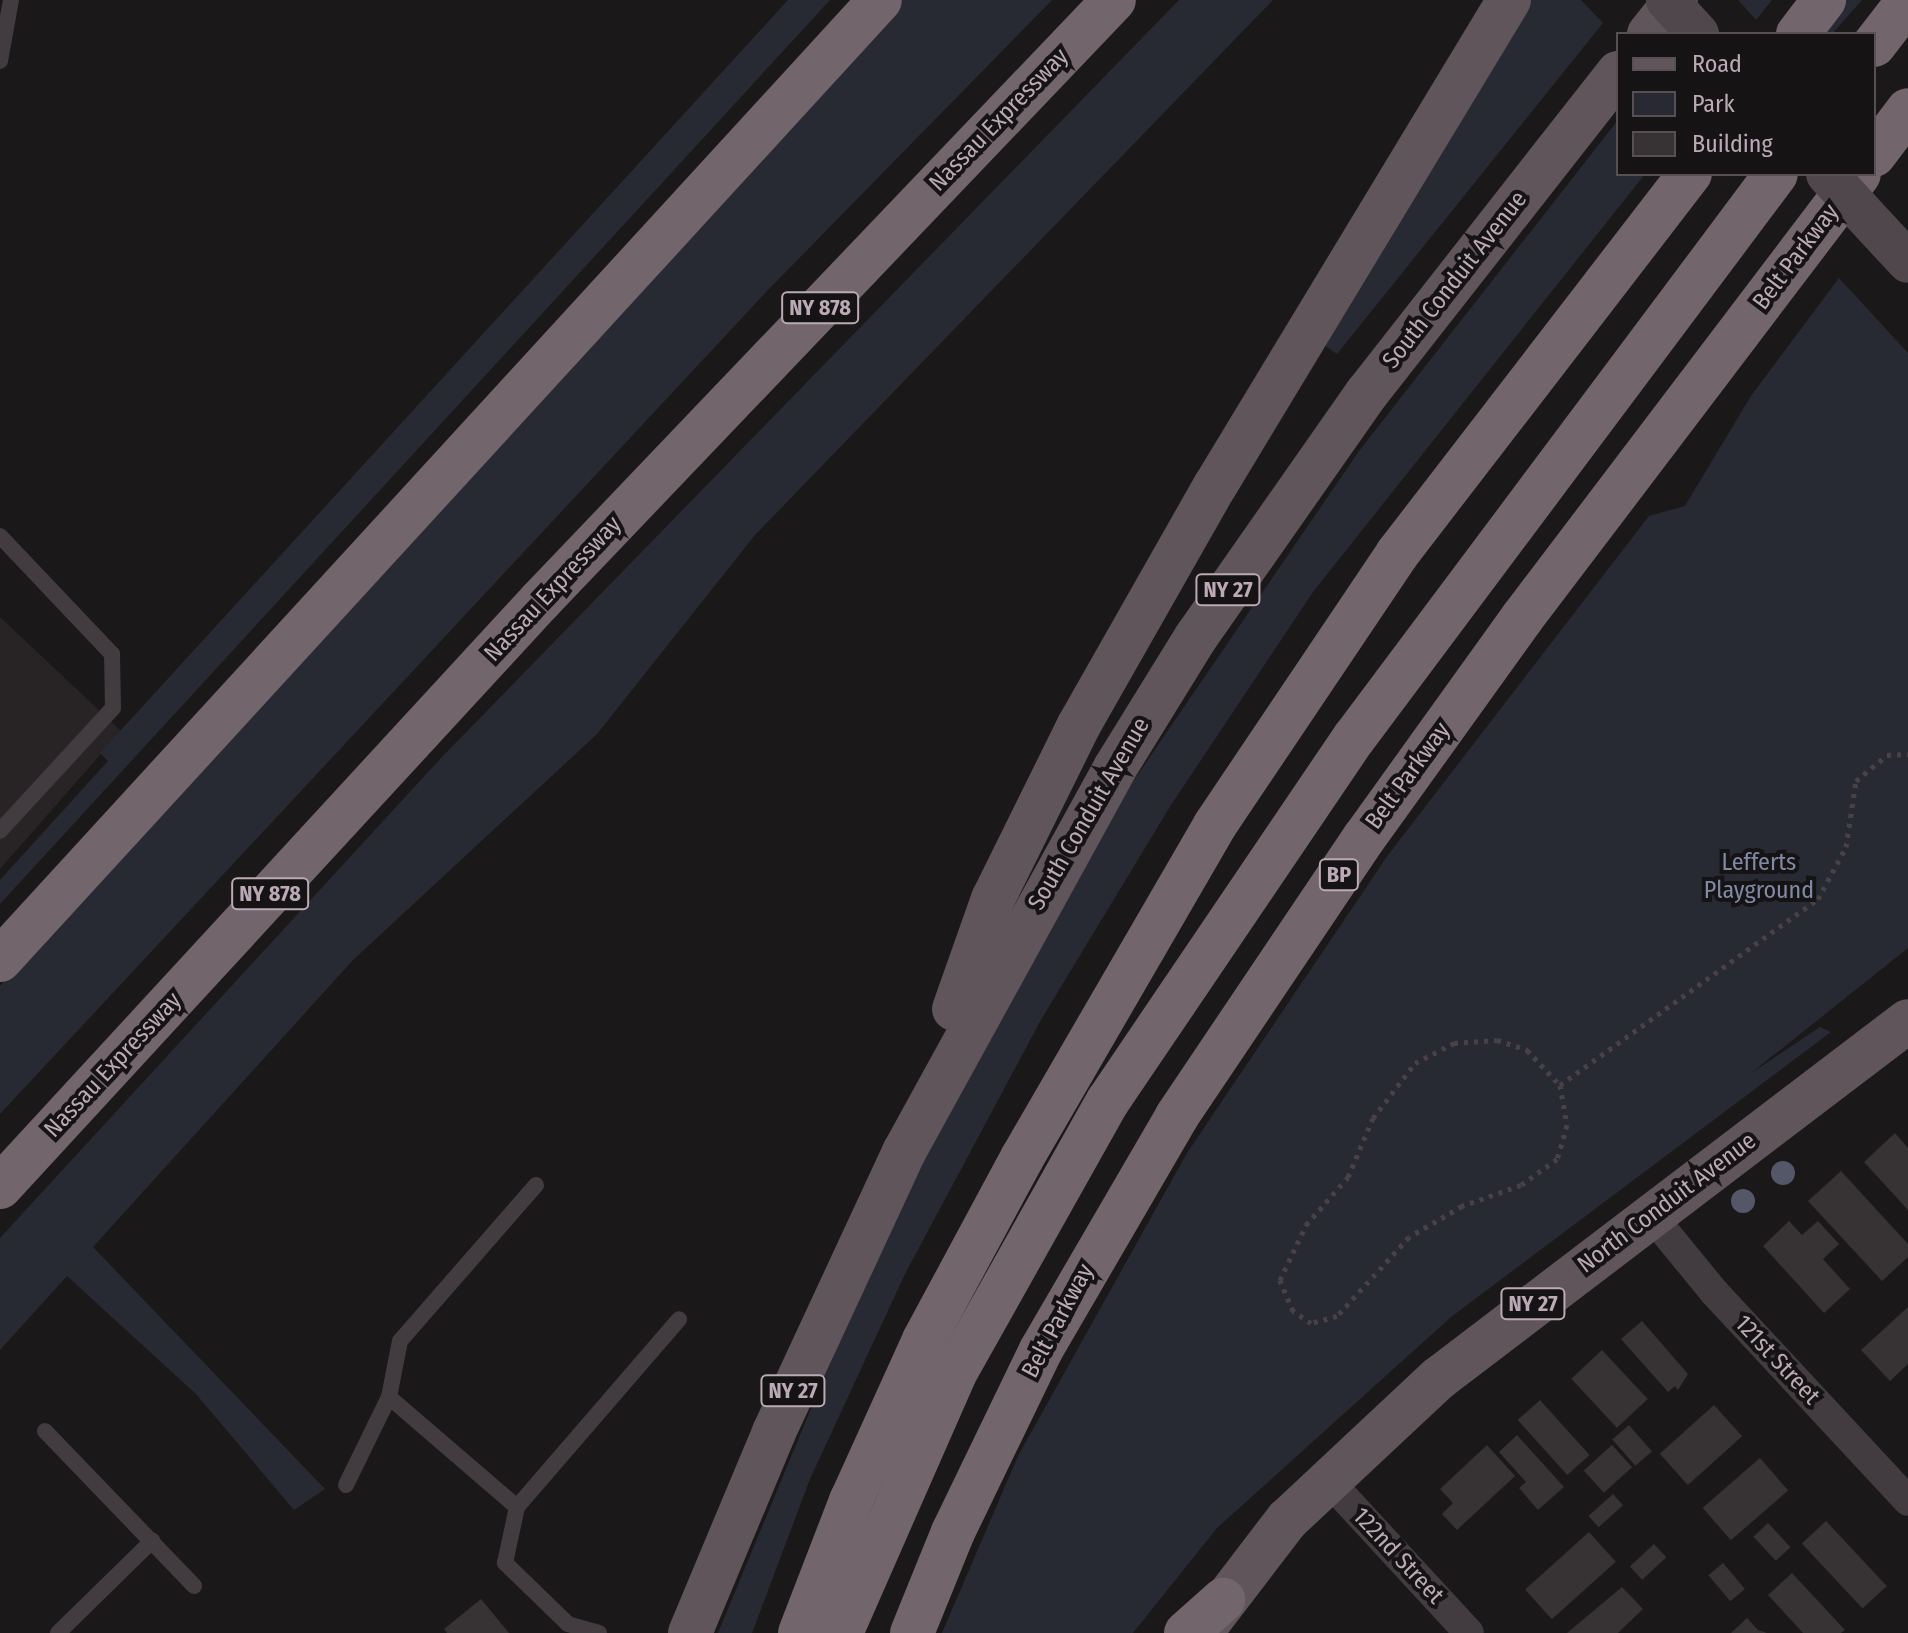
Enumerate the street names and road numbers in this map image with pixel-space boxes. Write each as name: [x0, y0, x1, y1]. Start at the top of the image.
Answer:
street label: Nassau Expressway: [923, 42, 1075, 198]
street label: South Conduit Avenue: [1377, 186, 1533, 374]
street label: Belt Parkway: [1747, 198, 1845, 316]
road number: NY 878: [780, 290, 860, 326]
street label: Nassau Expressway: [478, 510, 628, 668]
road number: NY 27: [1194, 572, 1262, 608]
street label: South Conduit Avenue: [1022, 713, 1156, 915]
street label: Belt Parkway: [1360, 717, 1456, 835]
road number: BP: [1317, 857, 1361, 893]
road number: NY 878: [230, 876, 310, 912]
street label: Nassau Expressway: [38, 986, 188, 1144]
street label: North Conduit Avenue: [1572, 1127, 1762, 1279]
street label: Belt Parkway: [1016, 1259, 1100, 1383]
road number: NY 27: [1499, 1286, 1567, 1322]
street label: 121st Street: [1728, 1309, 1826, 1411]
road number: NY 27: [759, 1373, 827, 1409]
street label: 122nd Street: [1346, 1502, 1450, 1610]

